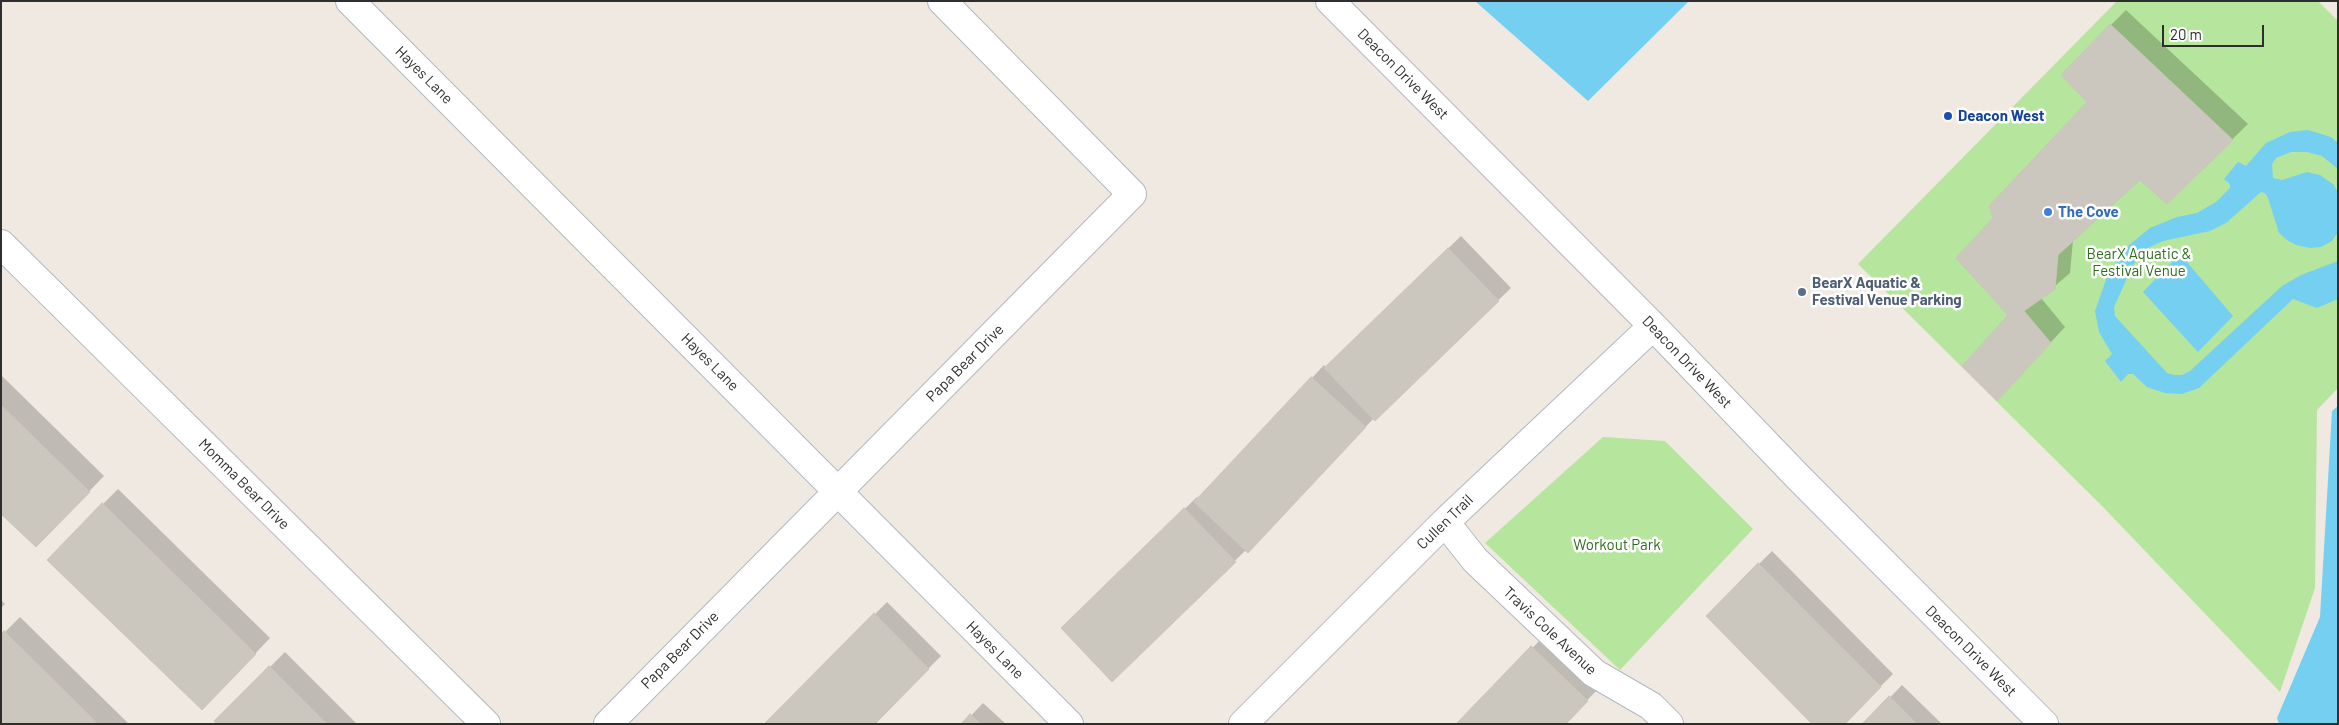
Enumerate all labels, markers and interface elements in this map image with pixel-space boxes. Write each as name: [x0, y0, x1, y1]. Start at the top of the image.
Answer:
scale bar: [2164, 15, 2266, 47]
street label: Deacon Drive West: [1354, 25, 1452, 123]
text: 20 m: [2170, 25, 2202, 43]
street label: Hayes Lane: [391, 42, 457, 108]
place label: Deacon West: [1958, 107, 2044, 125]
marker: Deacon West: [1942, 110, 1954, 122]
place label: The Cove: [2058, 203, 2119, 221]
marker: The Cove: [2042, 206, 2054, 218]
park label: BearX Aquatic & Festival Venue: [2087, 245, 2191, 280]
place label: BearX Aquatic & Festival Venue Parking: [1812, 274, 1962, 309]
marker: BearX Aquatic & Festival Venue Parking: [1796, 286, 1808, 298]
street label: Deacon Drive West: [1638, 312, 1736, 412]
street label: Papa Bear Drive: [922, 320, 1008, 406]
street label: Hayes Lane: [677, 329, 743, 395]
street label: Momma Bear Drive: [195, 435, 293, 533]
street label: Cullen Trail: [1413, 491, 1477, 553]
park label: Workout Park: [1573, 536, 1661, 554]
street label: Travis Cole Avenue: [1500, 583, 1600, 679]
street label: Deacon Drive West: [1922, 602, 2020, 700]
street label: Papa Bear Drive: [637, 607, 723, 693]
street label: Hayes Lane: [962, 617, 1028, 683]

